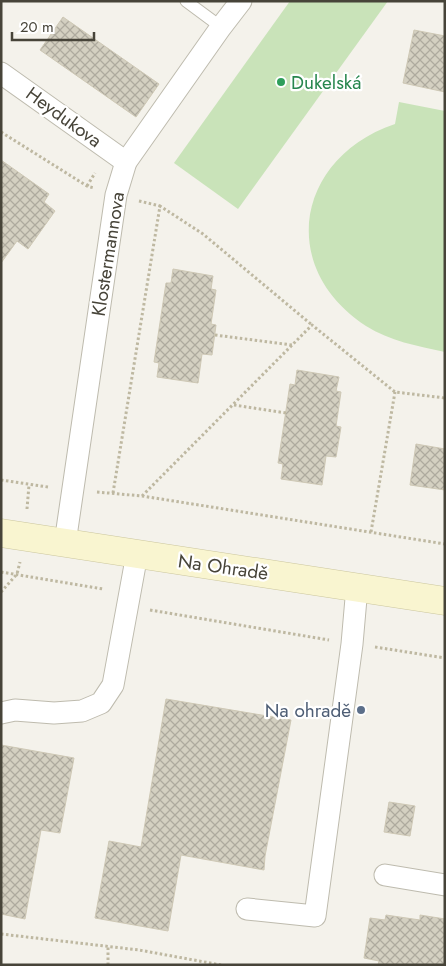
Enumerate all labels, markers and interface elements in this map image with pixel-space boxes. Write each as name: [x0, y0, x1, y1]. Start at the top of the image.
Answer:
scale bar: [12, 10, 95, 42]
text: 20 m: [20, 16, 54, 38]
place label: Dukelská: [291, 69, 361, 96]
marker: Dukelská: [275, 76, 287, 88]
street label: Heydukova: [20, 80, 108, 154]
street label: Klostermannova: [85, 190, 131, 318]
street label: Na Ohradě: [176, 547, 270, 587]
place label: Na ohradě: [265, 697, 351, 724]
marker: Na ohradě: [355, 704, 367, 716]

